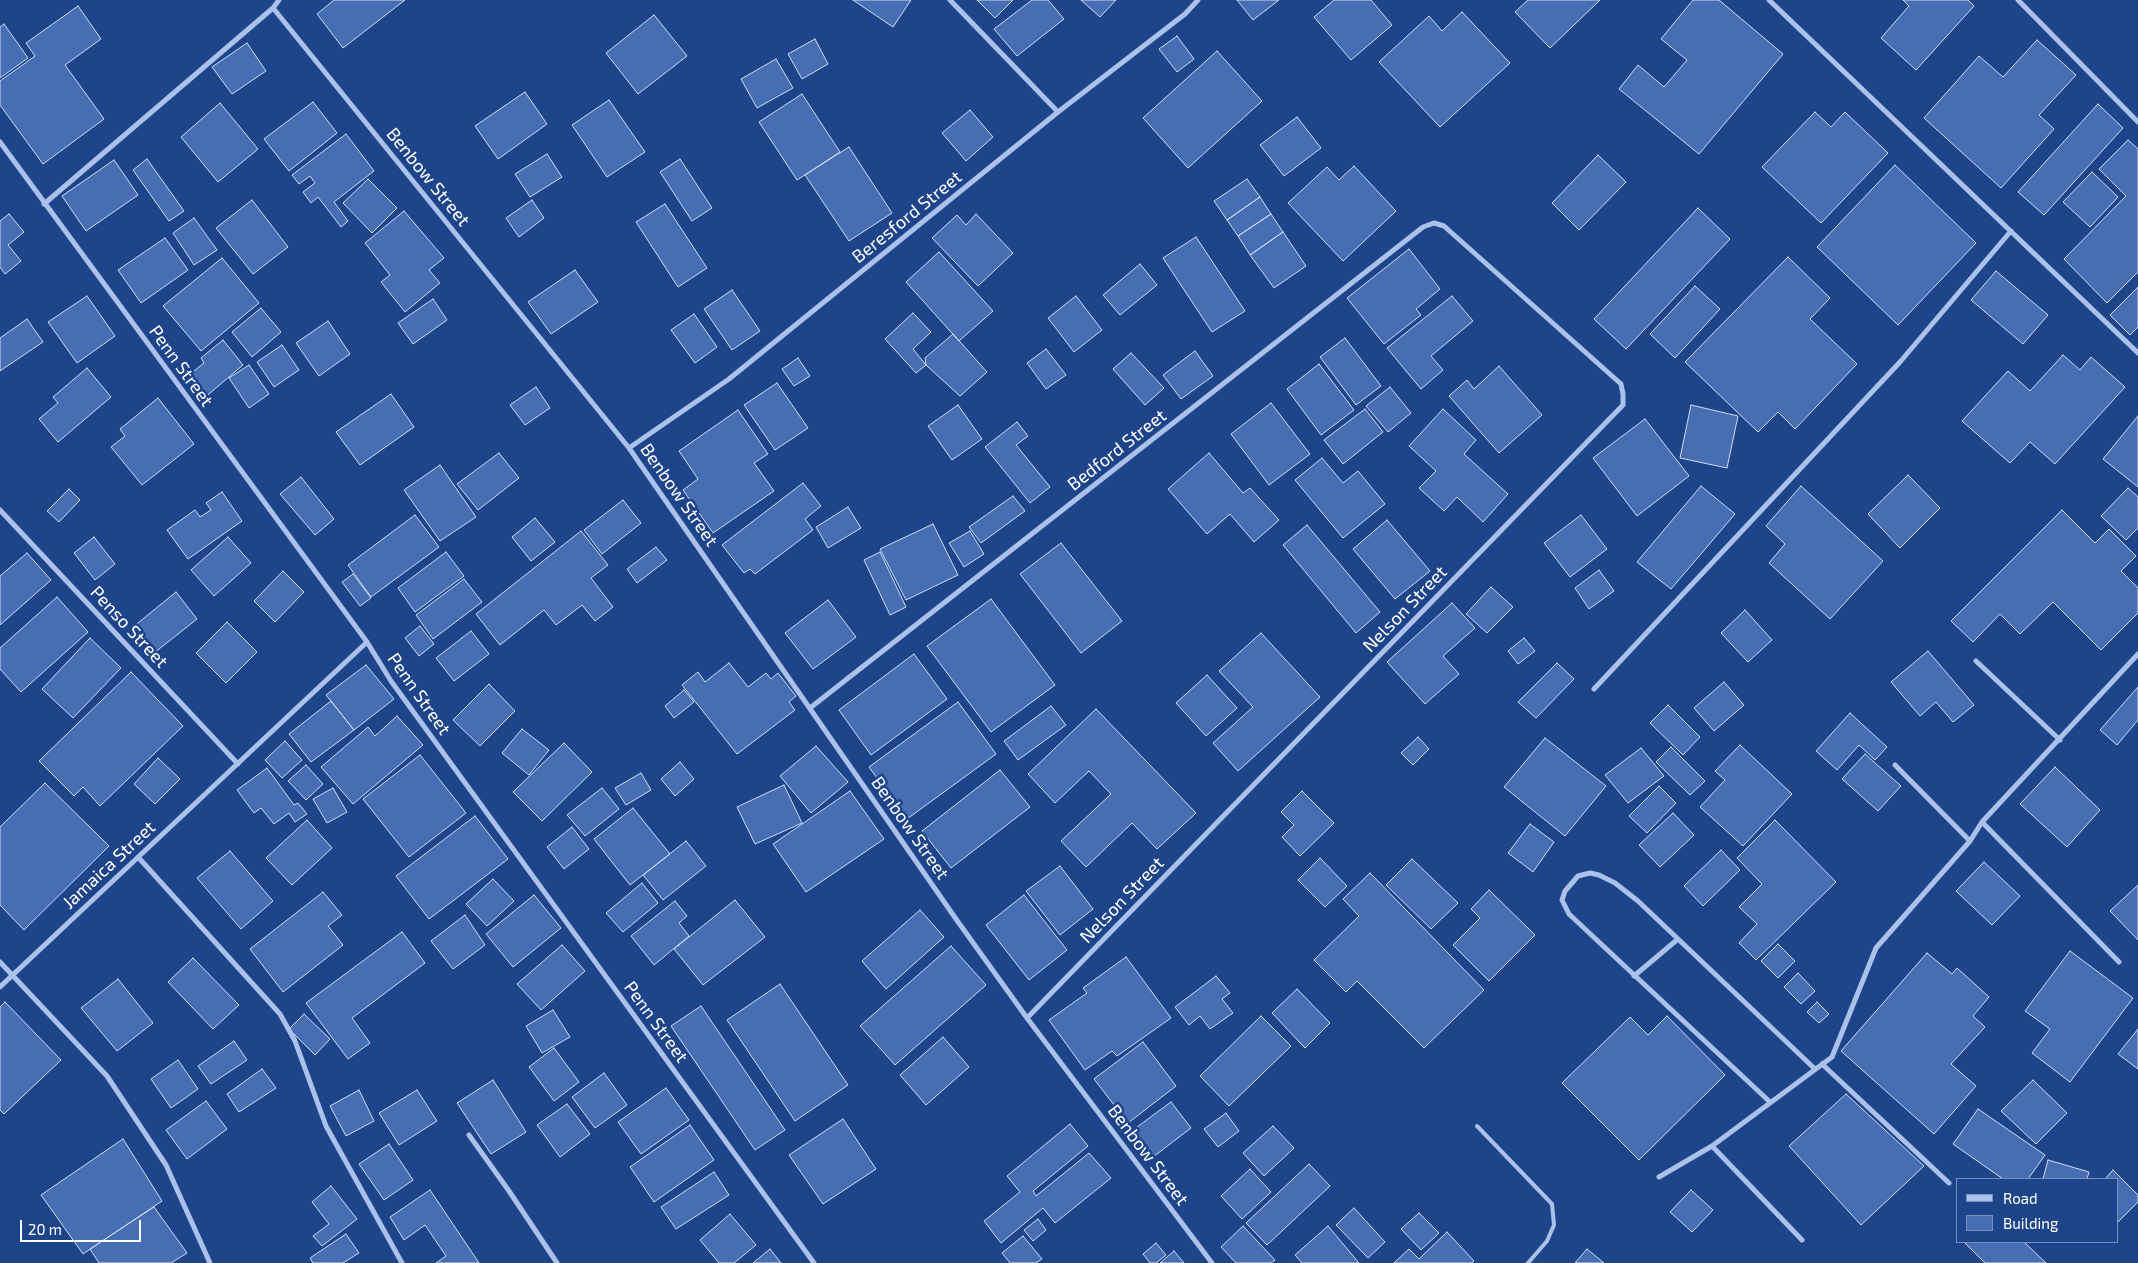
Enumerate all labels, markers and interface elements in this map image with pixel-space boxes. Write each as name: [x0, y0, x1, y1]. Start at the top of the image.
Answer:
street label: Benbow Street: [382, 123, 474, 231]
street label: Beresford Street: [848, 166, 966, 268]
street label: Penn Street: [144, 321, 218, 411]
street label: Bedford Street: [1063, 405, 1171, 495]
street label: Benbow Street: [636, 439, 722, 551]
street label: Nelson Street: [1358, 561, 1452, 657]
street label: Penso Street: [86, 582, 172, 672]
street label: Penn Street: [383, 649, 455, 739]
street label: Benbow Street: [867, 772, 953, 884]
street label: Jamaica Street: [58, 817, 160, 913]
street label: Nelson Street: [1075, 852, 1169, 948]
street label: Penn Street: [619, 977, 693, 1067]
street label: Benbow Street: [1103, 1100, 1193, 1210]
legend: [1956, 1178, 2118, 1243]
text: Road: [2003, 1189, 2038, 1207]
scale bar: [22, 1210, 144, 1242]
text: Building: [2003, 1214, 2058, 1232]
text: 20 m: [28, 1220, 62, 1238]

